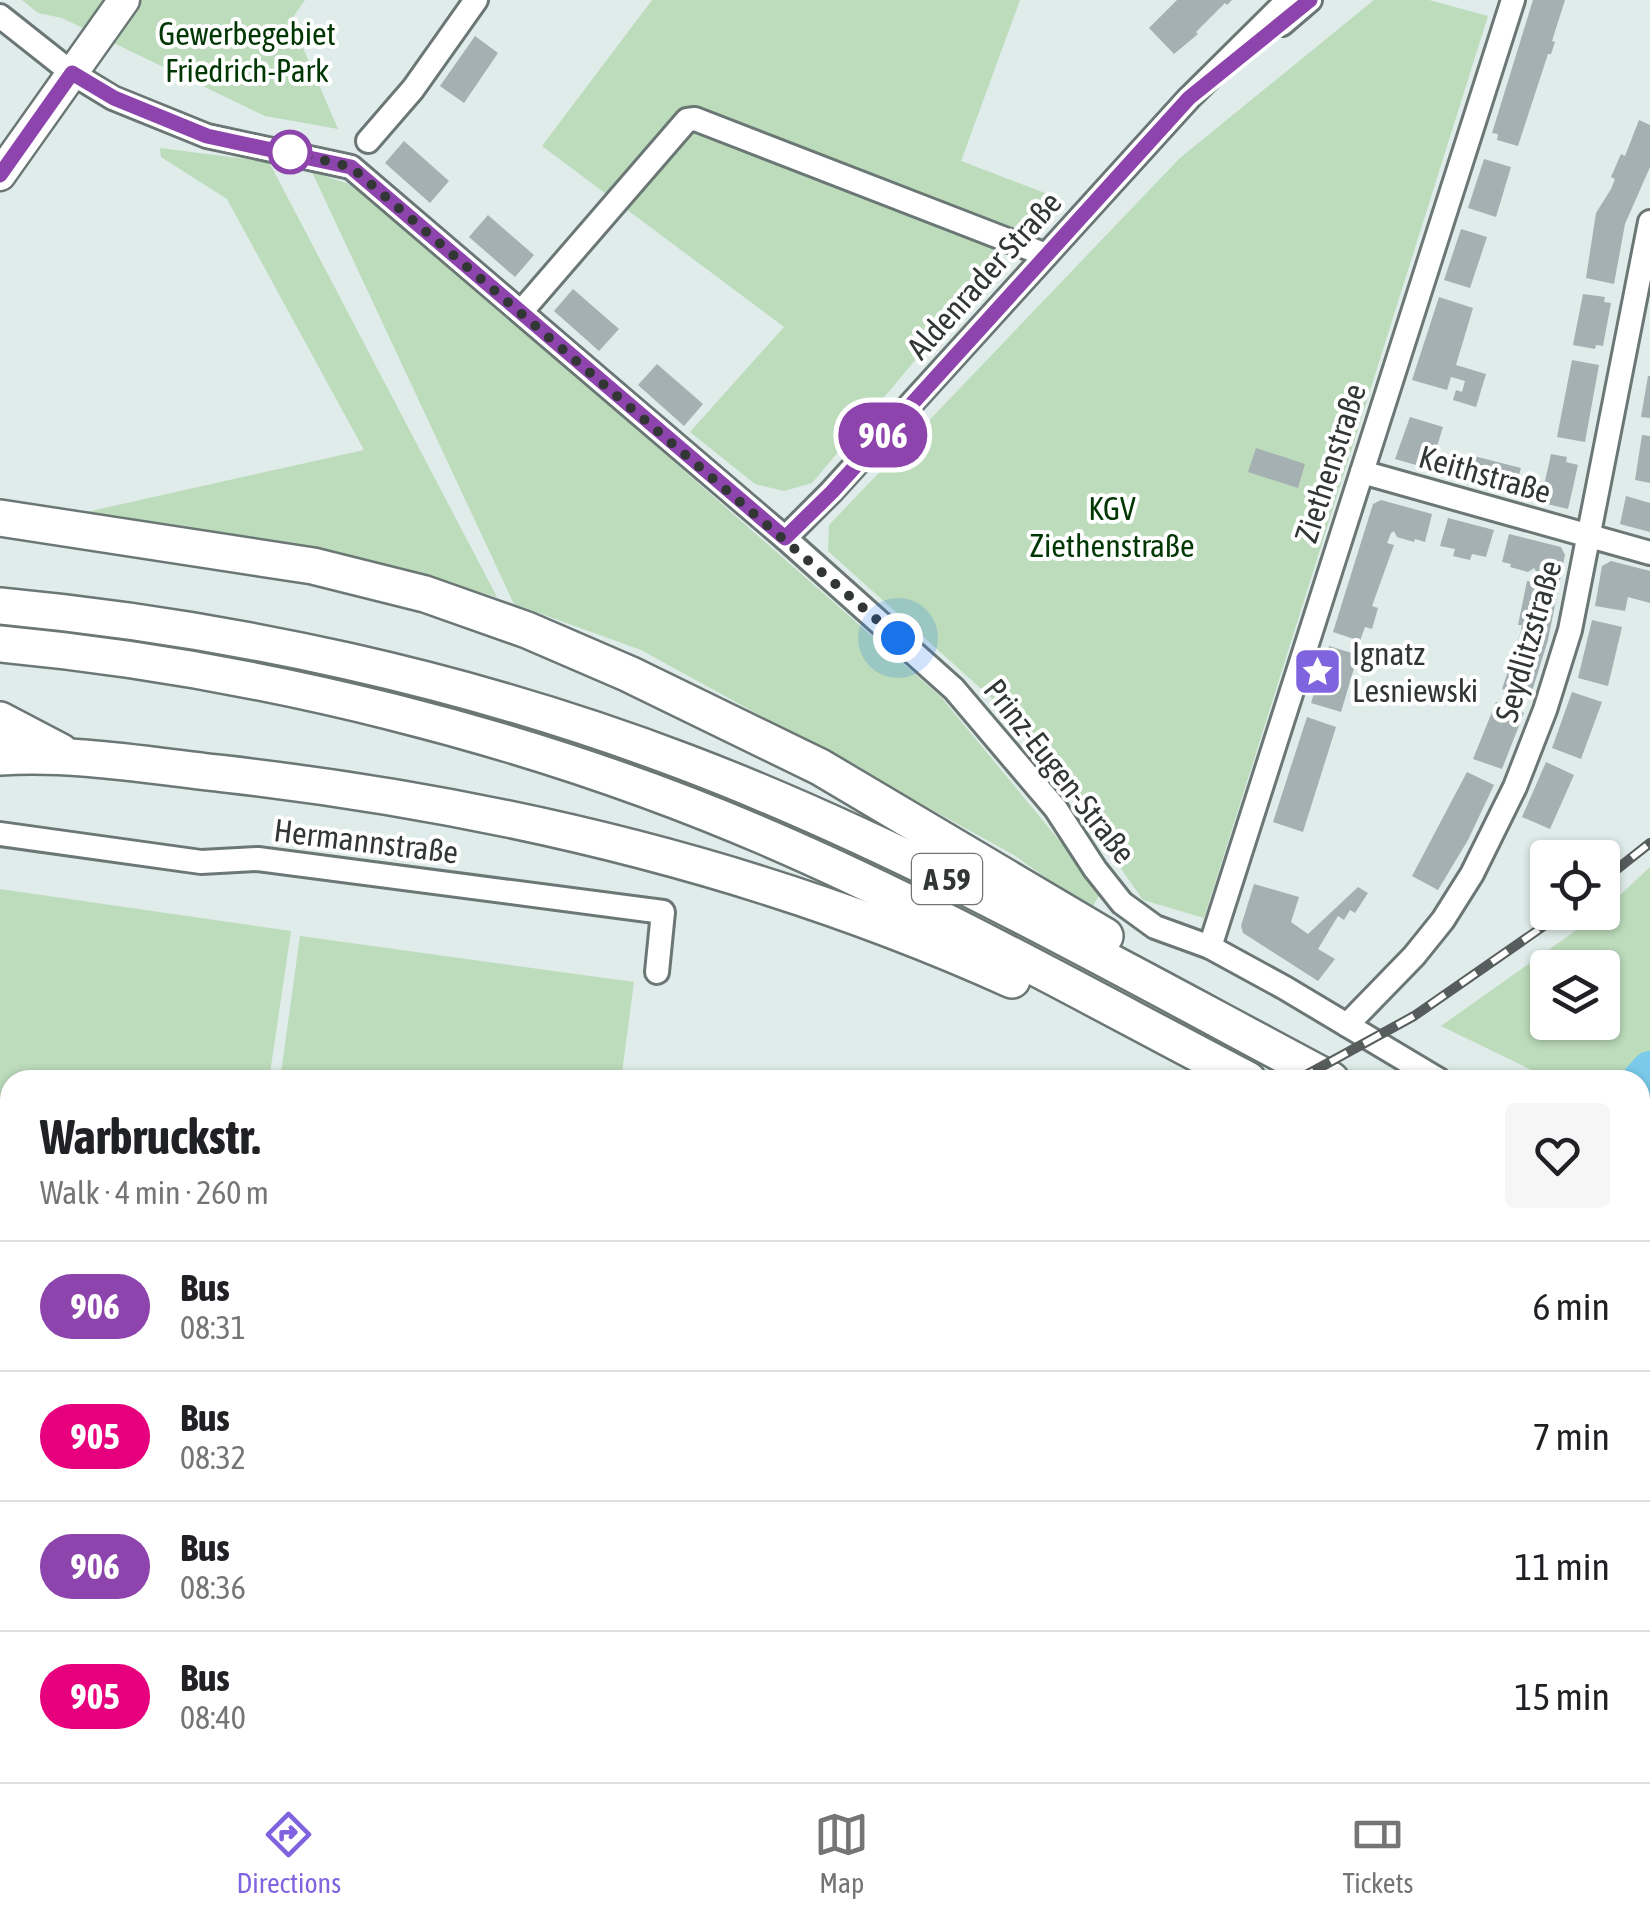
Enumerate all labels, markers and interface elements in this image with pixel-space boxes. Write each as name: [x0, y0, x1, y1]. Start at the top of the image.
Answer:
park label: Gewerbegebiet Friedrich-Park: [158, 15, 336, 89]
unlabelled marker: [269, 131, 311, 173]
street label: Aldenrader Straße: [899, 184, 1069, 366]
street label: Ziethenstraße: [1287, 379, 1373, 547]
line badge: 906: [826, 402, 940, 468]
text: 906: [858, 415, 908, 455]
street label: Keithstraße: [1415, 438, 1555, 510]
park label: KGV Ziethenstraße: [1030, 490, 1194, 564]
street label: Seydlitzstraße: [1487, 556, 1569, 726]
your location: [873, 613, 923, 663]
place label: Ignatz Lesniewski: [1352, 635, 1478, 709]
place icon: Ignatz Lesniewski: [1291, 645, 1343, 697]
street label: Prinz-Eugen-Straße: [977, 671, 1143, 871]
street label: Hermannstraße: [272, 811, 460, 871]
map controls: [1530, 840, 1620, 1040]
button: locate: [1530, 840, 1620, 930]
road number: A 59: [912, 854, 982, 904]
button: layers: [1530, 950, 1620, 1040]
button: heart: [1505, 1103, 1610, 1208]
text: Warbruckstr.: [40, 1109, 260, 1164]
text: Walk · 4 min · 260 m: [40, 1174, 269, 1211]
text: Bus: [180, 1266, 230, 1309]
text: 6 min: [1532, 1285, 1610, 1328]
text: 906: [70, 1286, 120, 1326]
text: 08:31: [180, 1309, 246, 1346]
text: Bus: [180, 1396, 230, 1439]
text: 7 min: [1532, 1415, 1610, 1458]
text: 905: [70, 1416, 120, 1456]
text: 08:32: [180, 1439, 246, 1476]
text: Bus: [180, 1526, 230, 1569]
text: 11 min: [1515, 1545, 1610, 1588]
text: 906: [70, 1546, 120, 1586]
text: 08:36: [180, 1569, 246, 1606]
text: Bus: [180, 1656, 230, 1699]
text: 15 min: [1515, 1675, 1610, 1718]
text: 905: [70, 1676, 120, 1716]
text: 08:40: [180, 1699, 246, 1736]
tab: Directions: [237, 1807, 341, 1899]
tab: Map: [814, 1807, 869, 1899]
tab: Tickets: [1342, 1807, 1413, 1899]

